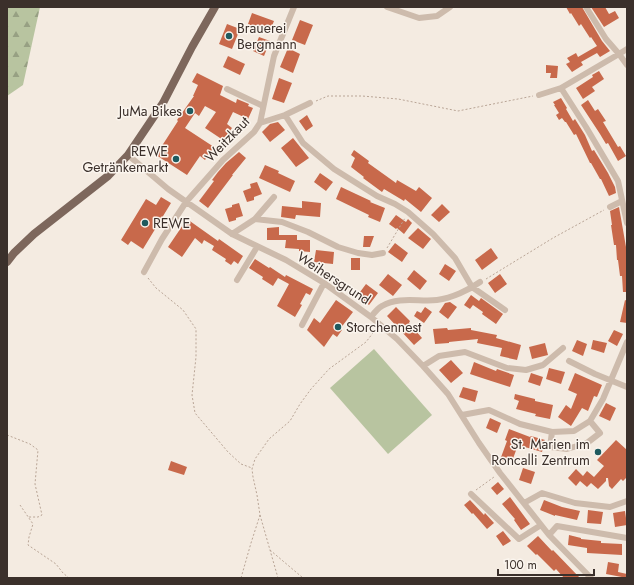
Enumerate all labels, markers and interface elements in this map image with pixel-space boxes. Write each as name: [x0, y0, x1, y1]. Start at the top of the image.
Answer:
place label: Brauerei Bergmann: [237, 18, 297, 54]
marker: Brauerei Bergmann: [224, 31, 234, 41]
place label: JuMa Bikes: [117, 101, 182, 121]
marker: JuMa Bikes: [185, 106, 195, 116]
street label: Weitzkaut: [200, 111, 254, 166]
place label: REWE Getränkemarkt: [83, 141, 169, 177]
marker: REWE Getränkemarkt: [171, 154, 181, 164]
place label: REWE: [153, 213, 190, 233]
marker: REWE: [140, 218, 150, 228]
street label: Weihersgrund: [293, 247, 375, 309]
place label: Storchennest: [346, 317, 422, 337]
marker: Storchennest: [333, 322, 343, 332]
place label: St. Marien im Roncalli Zentrum: [491, 434, 590, 470]
marker: St. Marien im Roncalli Zentrum: [593, 447, 603, 457]
scale bar: [498, 551, 594, 577]
text: 100 m: [504, 556, 537, 574]

